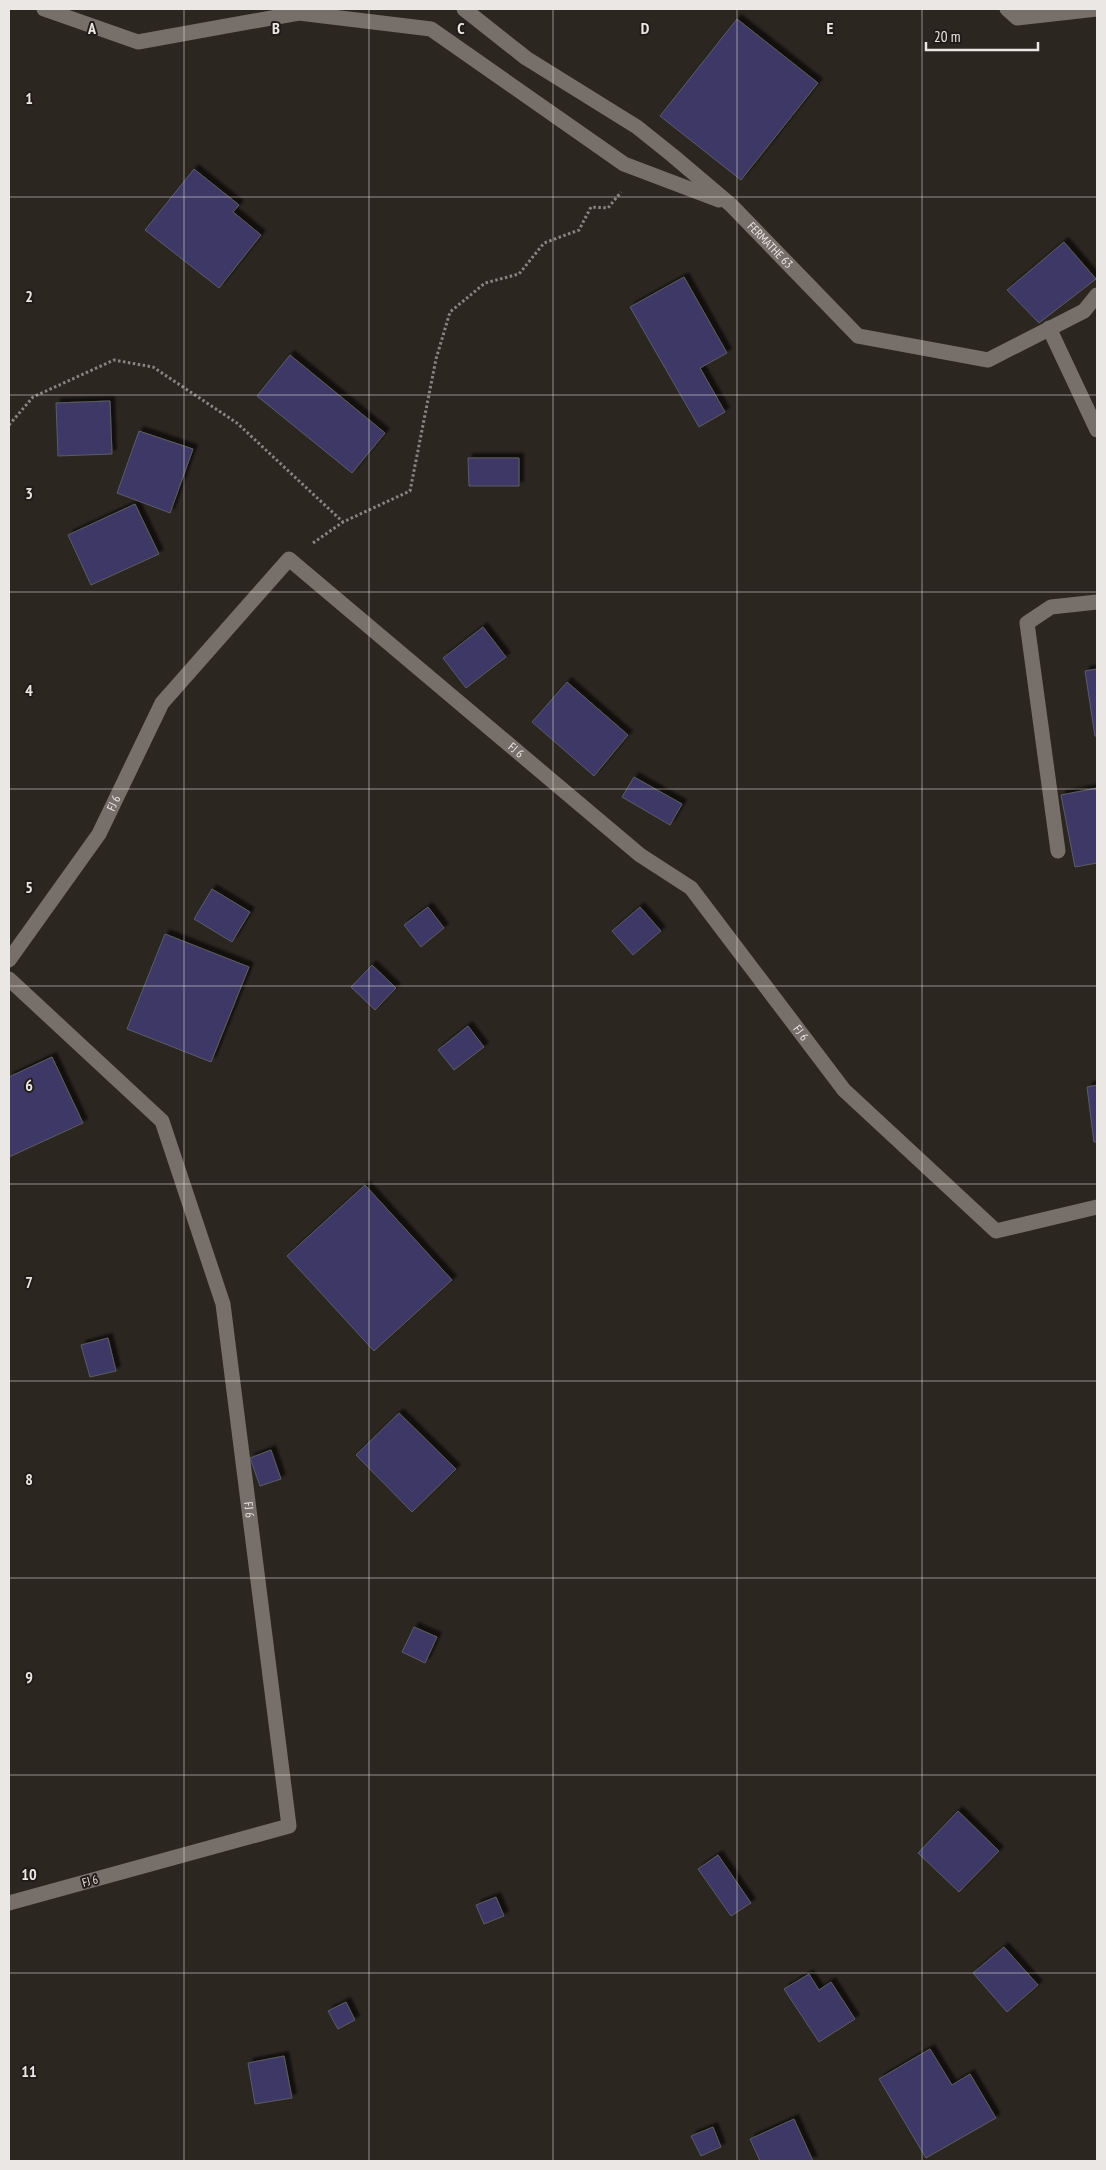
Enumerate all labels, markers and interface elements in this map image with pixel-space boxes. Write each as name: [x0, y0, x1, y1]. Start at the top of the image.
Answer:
text: A: [87, 18, 97, 38]
text: B: [272, 18, 280, 38]
text: C: [457, 18, 465, 38]
text: D: [641, 18, 650, 38]
text: E: [827, 18, 834, 38]
scale bar: [926, 20, 1038, 52]
text: 20 m: [934, 27, 960, 46]
text: 1: [25, 88, 33, 108]
street label: FERMATHE 63: [745, 219, 796, 271]
text: 2: [25, 286, 33, 306]
text: 3: [25, 483, 33, 503]
text: 4: [25, 680, 33, 700]
street label: FJ 6: [505, 739, 527, 761]
street label: FJ 6: [103, 793, 124, 813]
text: 5: [25, 877, 33, 897]
street label: FJ 6: [790, 1022, 812, 1044]
text: 6: [25, 1075, 33, 1095]
text: 7: [25, 1272, 33, 1292]
text: 8: [25, 1469, 33, 1489]
street label: FJ 6: [241, 1501, 258, 1518]
text: 9: [25, 1667, 33, 1687]
text: 10: [21, 1864, 37, 1884]
street label: FJ 6: [80, 1871, 99, 1890]
text: 11: [21, 2061, 37, 2081]

